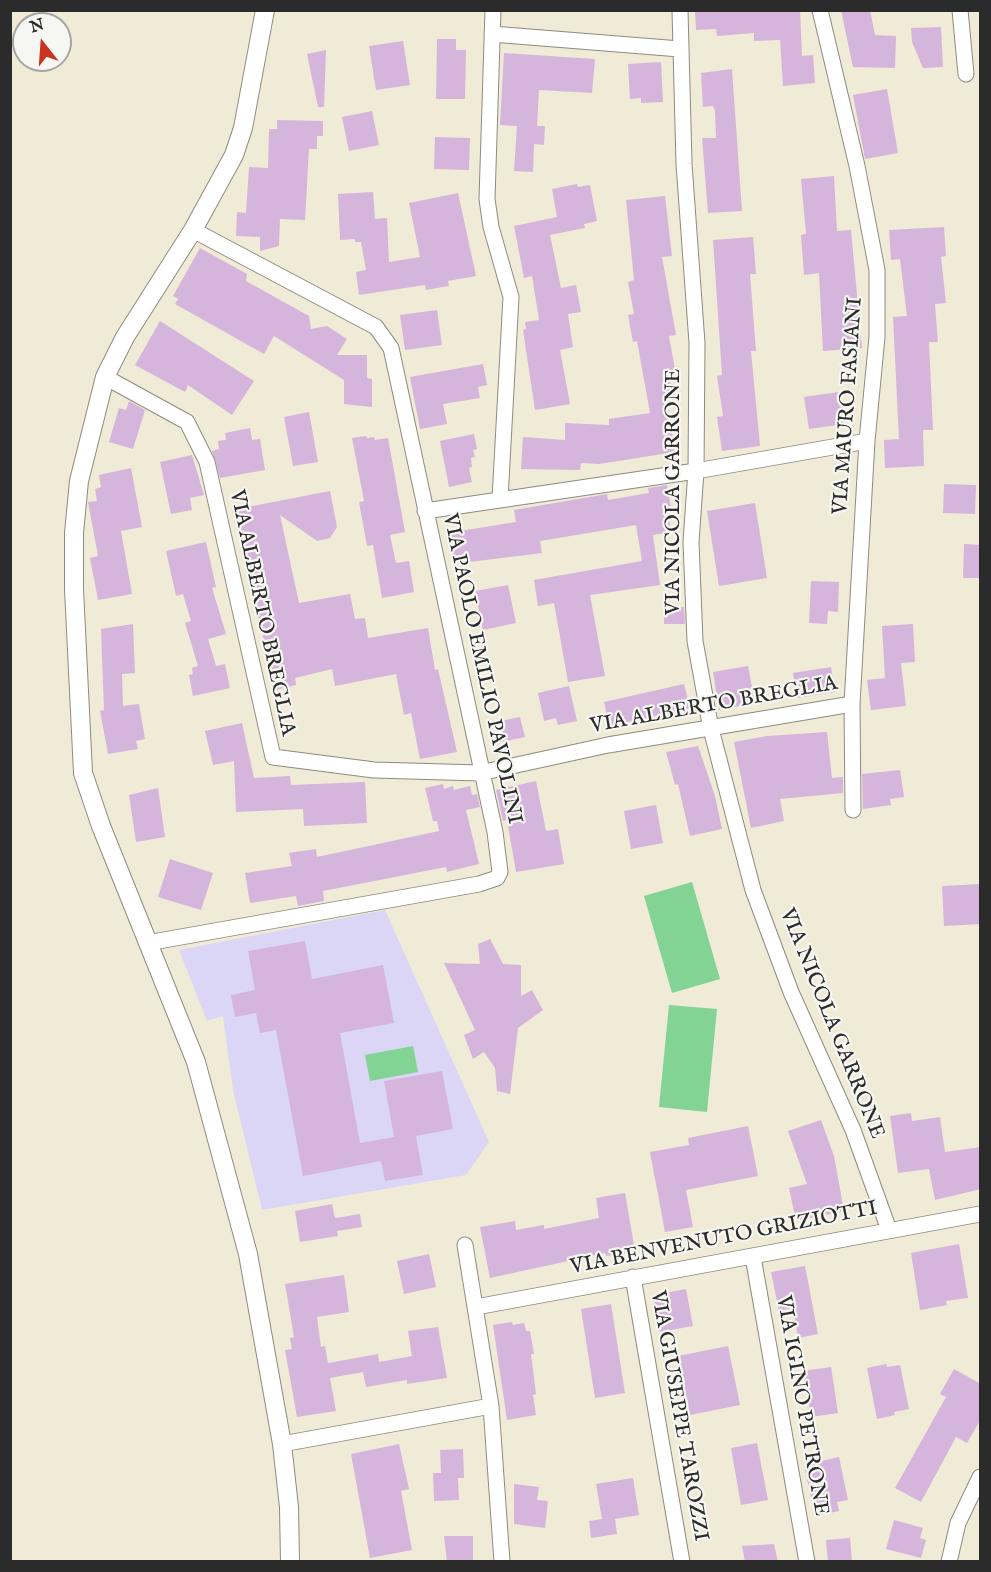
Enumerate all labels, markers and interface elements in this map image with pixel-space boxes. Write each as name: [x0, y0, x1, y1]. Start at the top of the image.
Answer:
north arrow: [12, 12, 72, 72]
text: N: [28, 15, 47, 38]
street label: VIA MAURO FASIANI: [829, 296, 869, 516]
street label: VIA NICOLA GARRONE: [662, 369, 688, 615]
street label: VIA ALBERTO BREGLIA: [223, 488, 299, 738]
street label: VIA PAOLO EMILIO PAVOLINI: [436, 511, 526, 827]
street label: VIA ALBERTO BREGLIA: [588, 672, 840, 740]
street label: VIA NICOLA GARRONE: [773, 905, 889, 1143]
street label: VIA BENVENUTO GRIZIOTTI: [568, 1197, 880, 1281]
street label: VIA GIUSEPPE TAROZZI: [644, 1289, 712, 1543]
street label: VIA IGINO PETRONE: [769, 1294, 833, 1518]

